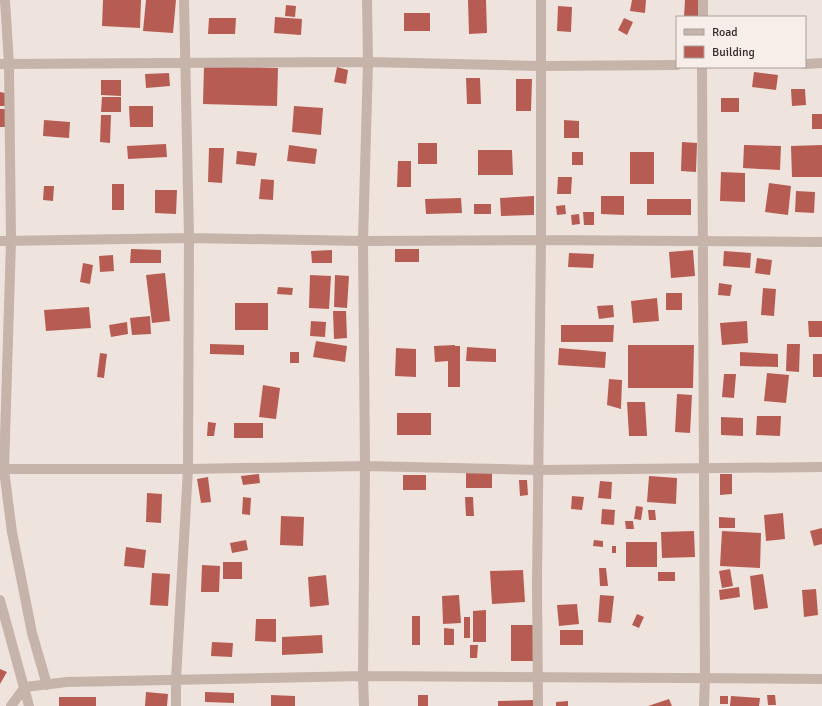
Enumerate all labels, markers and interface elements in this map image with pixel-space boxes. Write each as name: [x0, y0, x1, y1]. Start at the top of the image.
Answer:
legend: [676, 16, 806, 68]
text: Road: [712, 25, 738, 40]
text: Building: [712, 45, 755, 60]

